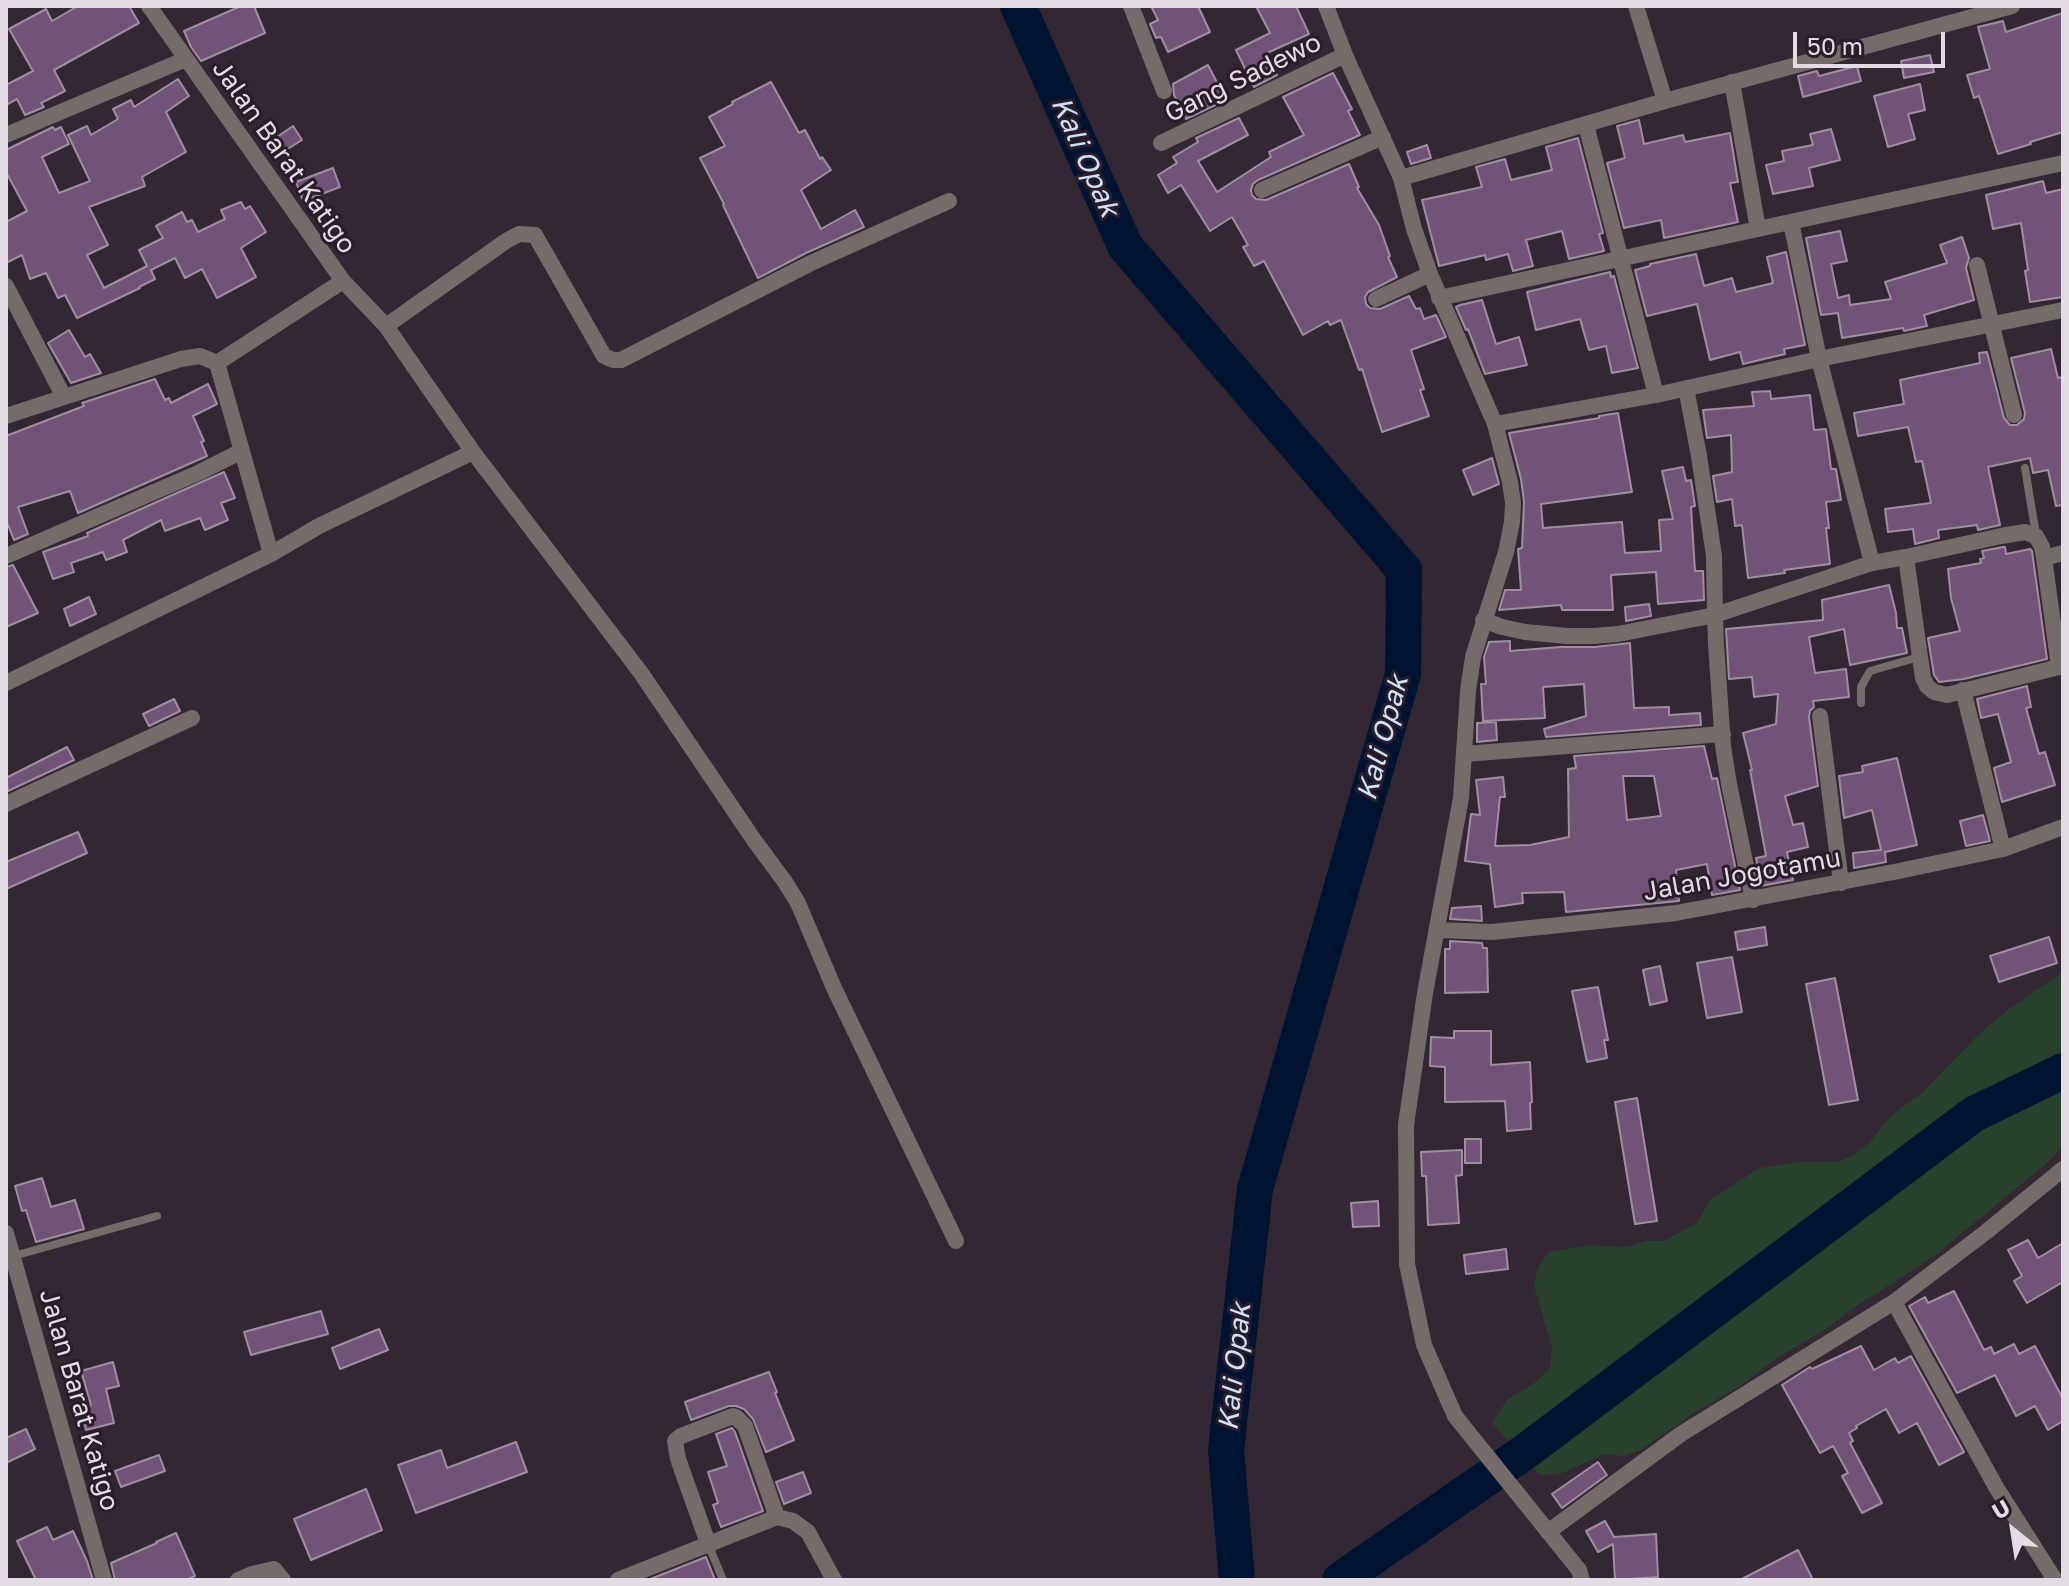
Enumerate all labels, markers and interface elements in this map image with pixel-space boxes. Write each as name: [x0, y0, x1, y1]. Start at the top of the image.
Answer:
scale bar: [1797, 16, 1949, 66]
street label: Gang Sadewo: [1160, 27, 1326, 129]
text: 50 m: [1807, 31, 1863, 60]
street label: Jalan Barat Katigo: [206, 54, 362, 260]
water label: Kali Opak: [1044, 92, 1126, 222]
water label: Kali Opak: [1350, 672, 1416, 804]
street label: Jalan Jogotamu: [1641, 842, 1843, 908]
street label: Jalan Barat Katigo: [32, 1286, 126, 1514]
water label: Kali Opak: [1212, 1302, 1258, 1432]
north arrow: [1973, 1490, 2053, 1570]
text: U: [1987, 1493, 2014, 1524]

